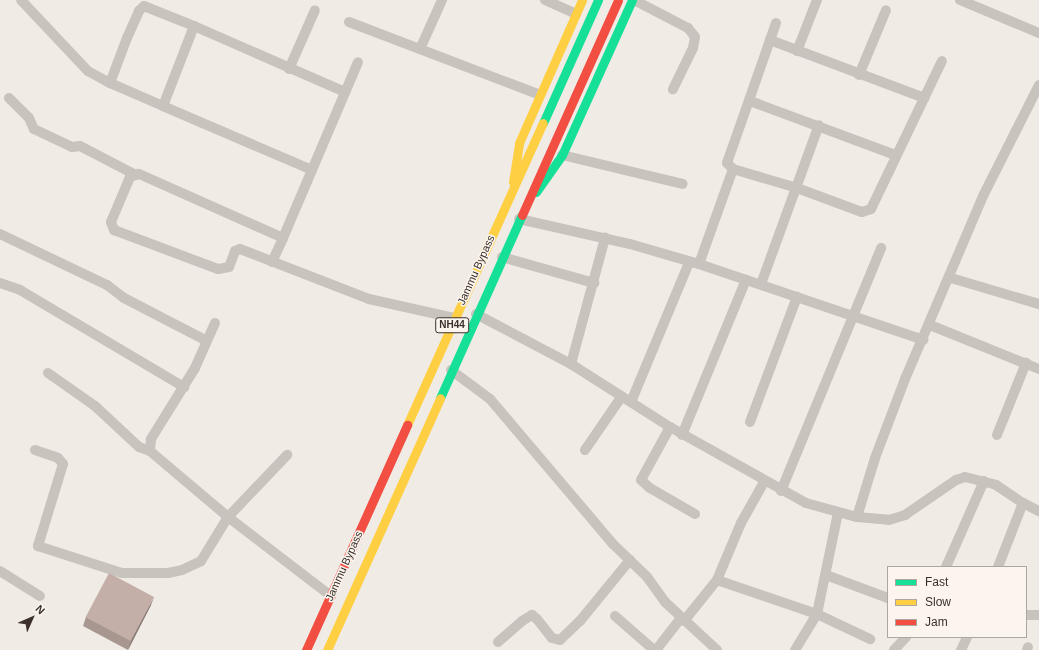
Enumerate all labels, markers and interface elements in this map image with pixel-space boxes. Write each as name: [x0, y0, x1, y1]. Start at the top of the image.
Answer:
street label: Jammu Bypass: [455, 233, 497, 307]
road number: NH44: [435, 317, 469, 333]
street label: Jammu Bypass: [323, 529, 365, 603]
legend: [887, 566, 1027, 638]
text: Fast: [925, 575, 948, 589]
text: Slow: [925, 595, 951, 609]
north arrow: [12, 598, 52, 638]
text: N: [33, 602, 48, 617]
text: Jam: [925, 615, 948, 629]

